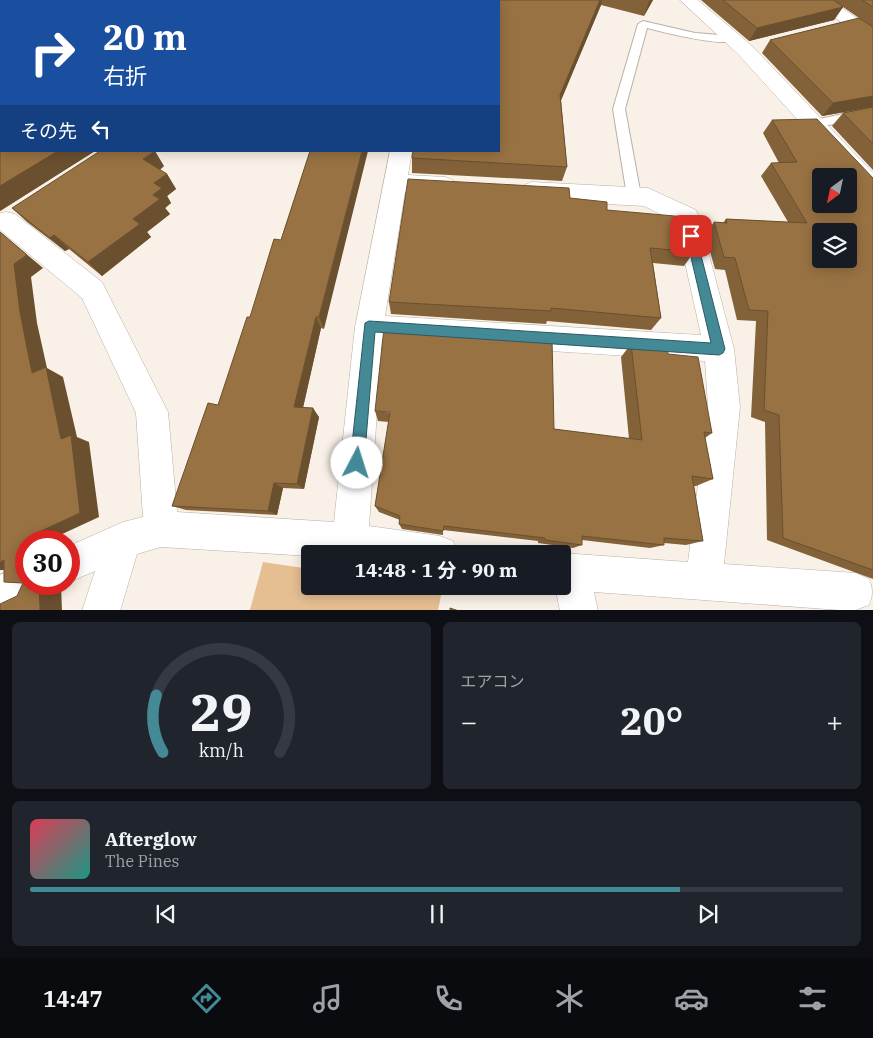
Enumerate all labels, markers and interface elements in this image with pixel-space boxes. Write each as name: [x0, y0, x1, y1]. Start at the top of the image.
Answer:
text: 20 m: [103, 14, 187, 60]
icon: right: [20, 20, 85, 85]
text: 右折: [103, 61, 147, 90]
icon: left: [87, 115, 115, 143]
text: その先: [20, 119, 77, 143]
north arrow: [812, 168, 858, 212]
map controls: [812, 168, 857, 268]
pin: [670, 215, 712, 257]
icon: arrive: [677, 222, 705, 250]
button: layers: [812, 223, 857, 268]
position arrow: [330, 436, 382, 488]
speed limit sign: 30: [15, 530, 80, 595]
text: 14:48 · 1 分 · 90 m: [355, 558, 517, 582]
text: エアコン: [461, 671, 525, 691]
text: 29: [190, 678, 252, 745]
text: 20°: [620, 696, 683, 745]
text: −: [461, 703, 477, 740]
text: +: [826, 703, 843, 740]
text: km/h: [199, 739, 244, 762]
text: Afterglow: [105, 827, 197, 851]
text: The Pines: [105, 851, 179, 871]
icon: previous: [152, 900, 180, 928]
icon: pause: [423, 900, 451, 928]
icon: next: [694, 900, 722, 928]
icon: directions: [189, 981, 224, 1016]
icon: music: [310, 981, 345, 1016]
icon: phone: [431, 981, 466, 1016]
icon: climate: [552, 981, 587, 1016]
icon: car: [674, 981, 709, 1016]
icon: filters: [795, 981, 830, 1016]
text: 14:47: [43, 984, 103, 1013]

